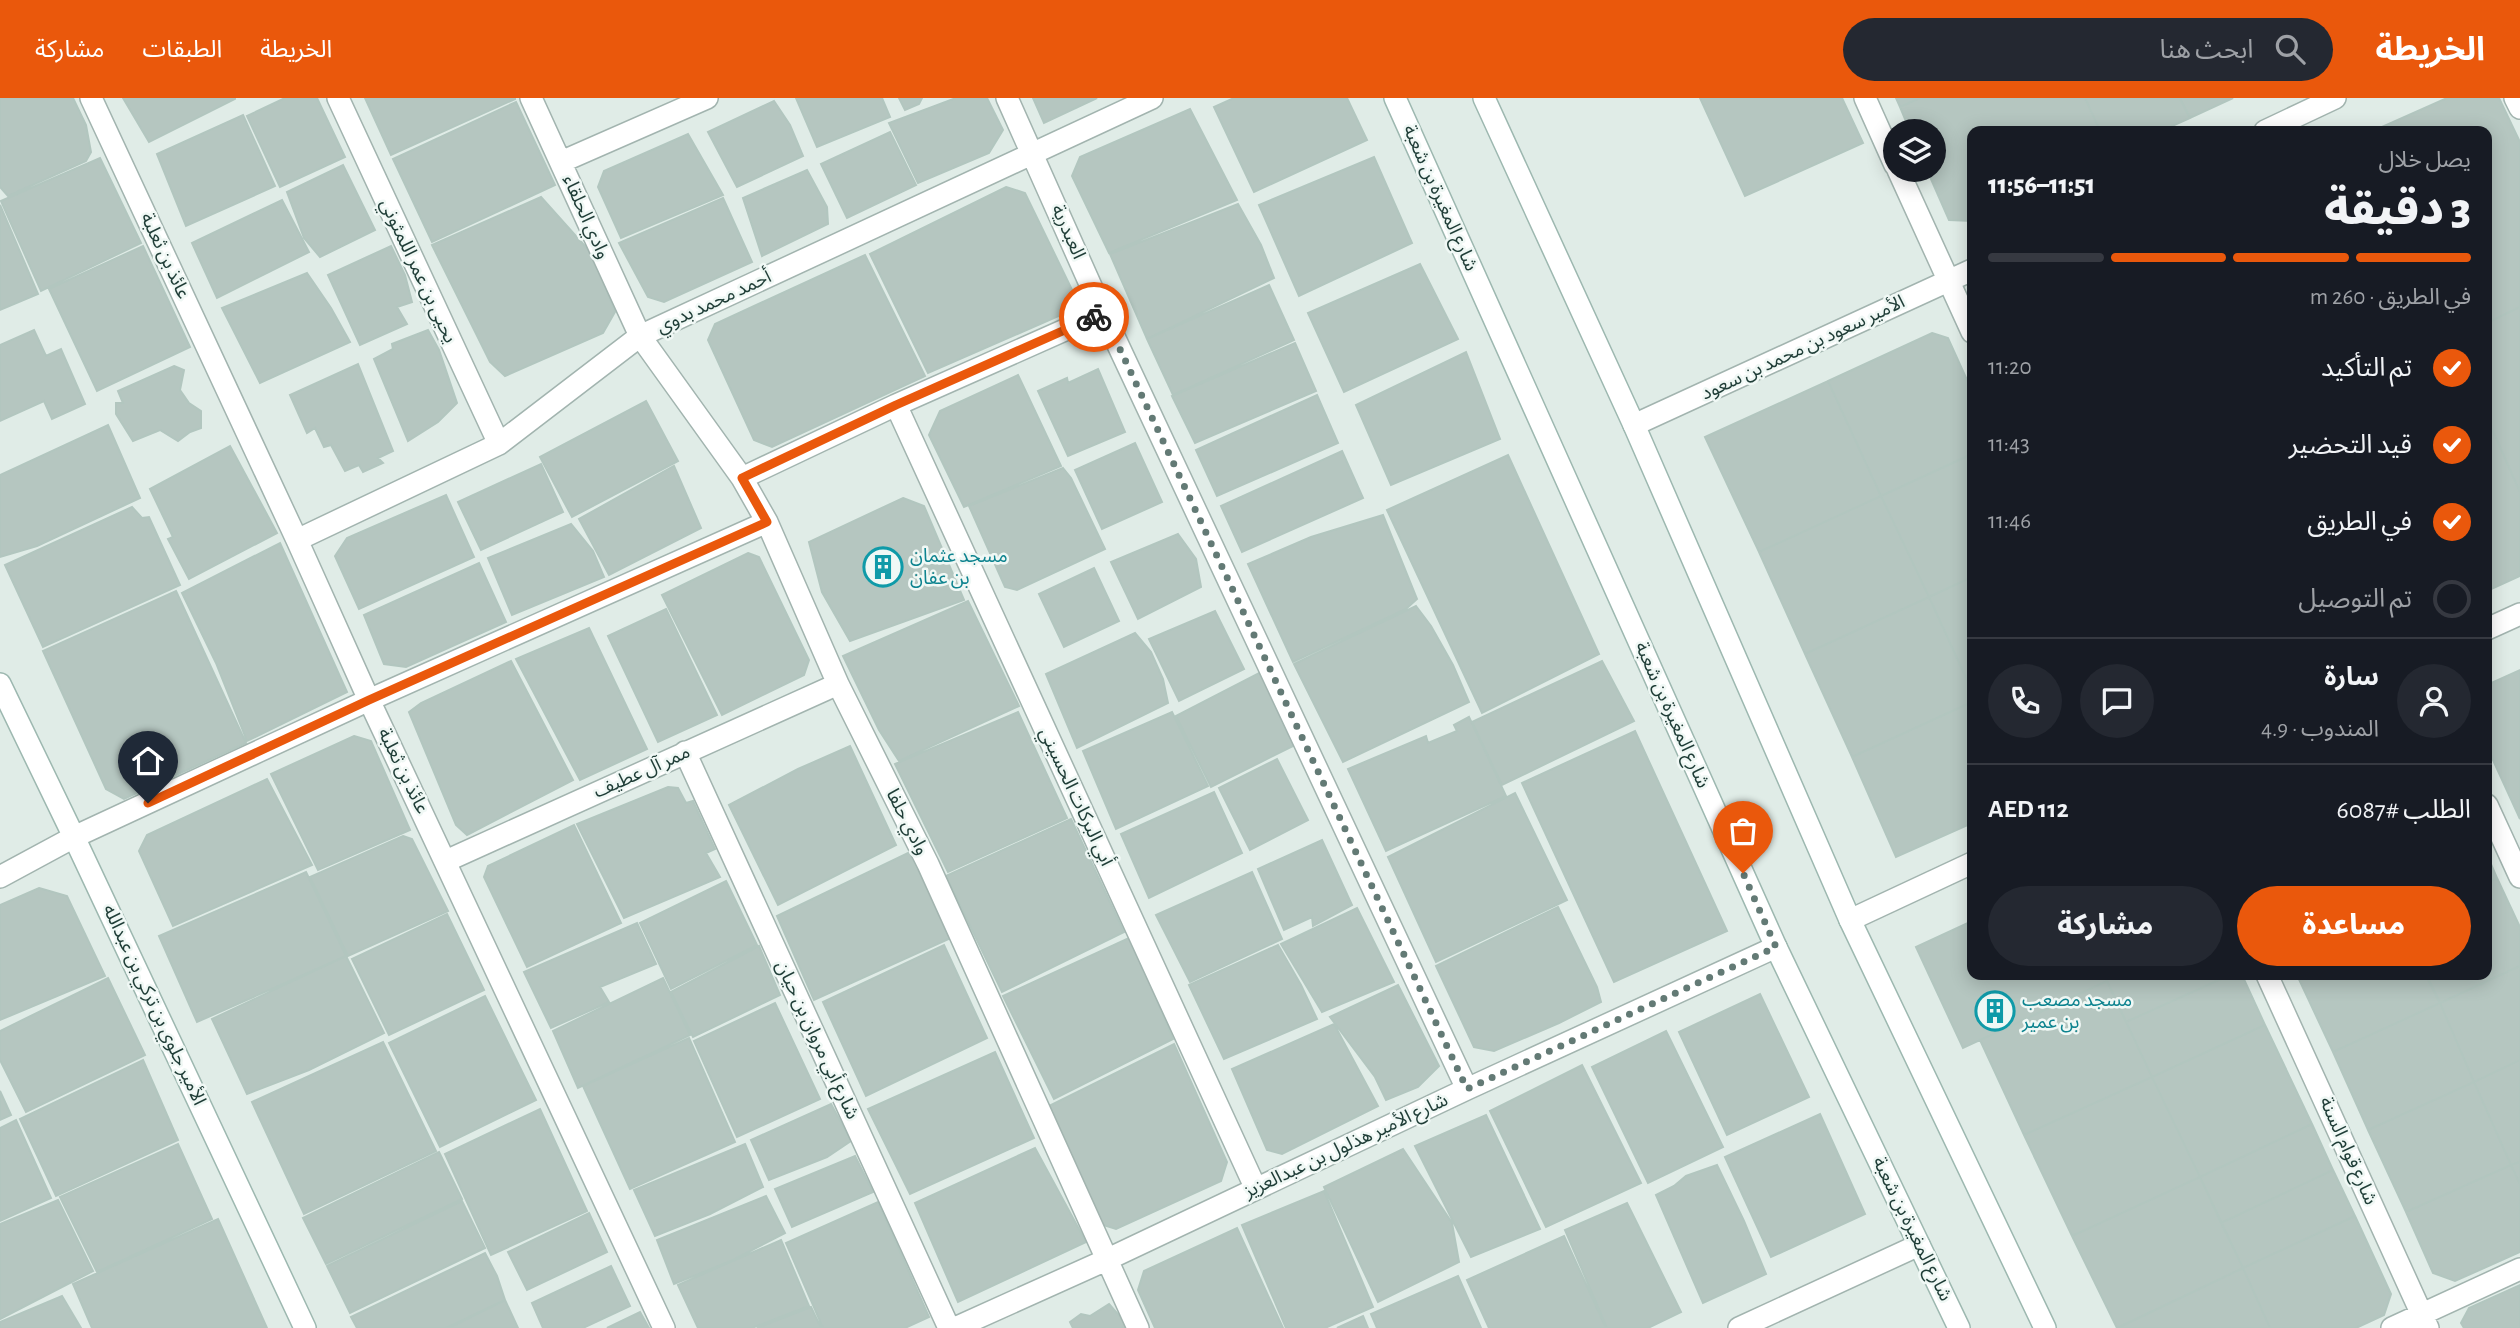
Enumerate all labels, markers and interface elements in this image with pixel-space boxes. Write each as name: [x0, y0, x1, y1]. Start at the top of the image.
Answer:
search box: [1843, 18, 2333, 81]
icon: search: [2271, 30, 2309, 68]
text: الخريطة: [2375, 34, 2485, 67]
text: ابحث هنا: [2160, 37, 2253, 63]
text: مشاركة: [35, 38, 104, 62]
text: الطبقات: [142, 38, 222, 62]
text: الخريطة: [260, 38, 332, 62]
map controls: [1883, 119, 1946, 182]
button: layers: [1883, 119, 1946, 182]
street label: شارع المغيرة بن شعبة: [1396, 122, 1481, 275]
text: يصل خلال: [2378, 149, 2471, 172]
street label: وادي الحلقاء: [555, 172, 613, 264]
text: 11:51–11:56: [1988, 172, 2095, 198]
text: 3 دقيقة: [2324, 187, 2471, 233]
street label: يحيى بن عمر اللمثوني: [372, 196, 460, 348]
street label: العبدرية: [1047, 202, 1088, 262]
street label: عائذ بن ثعلبة: [136, 210, 193, 302]
street label: أحمد محمد بدوي: [653, 265, 776, 341]
courier: [1059, 282, 1129, 352]
text: في الطريق · 260 m: [2310, 286, 2471, 309]
street label: الأمير سعود بن محمد بن سعود: [1698, 292, 1908, 405]
icon: bike: [1075, 298, 1113, 336]
icon: check: [2433, 349, 2471, 387]
text: تم التأكيد: [2321, 355, 2412, 381]
text: 11:20: [1988, 356, 2032, 379]
icon: check: [2433, 426, 2471, 464]
text: قيد التحضير: [2289, 432, 2412, 458]
text: 11:43: [1988, 433, 2030, 456]
icon: check: [2433, 503, 2471, 541]
text: في الطريق: [2307, 509, 2412, 535]
text: 11:46: [1988, 510, 2031, 533]
building icon: مسجد عثمان بن عفان: [862, 546, 904, 588]
place label: مسجد عثمان بن عفان: [910, 547, 1008, 589]
text: تم التوصيل: [2298, 586, 2412, 612]
street label: شارع المغيرة بن شعبة: [1628, 639, 1713, 792]
button: phone: [1988, 664, 2062, 738]
button: chat: [2080, 664, 2154, 738]
text: سارة: [2324, 664, 2379, 690]
button: person: [2397, 664, 2471, 738]
text: المندوب · 4.9: [2261, 718, 2379, 741]
street label: أبي البركات الحسيني: [1032, 724, 1119, 871]
street label: عائذ بن ثعلبة: [373, 725, 432, 817]
pin: [118, 731, 178, 803]
street label: ممر آل عطيف: [590, 741, 694, 803]
icon: home: [129, 742, 167, 780]
street label: وادي حلفا: [878, 786, 932, 860]
text: AED 112: [1988, 796, 2069, 822]
text: الطلب #6087: [2337, 797, 2471, 823]
pin: [1713, 801, 1773, 873]
icon: bag: [1724, 812, 1762, 850]
button: مشاركة: [1988, 886, 2223, 966]
button: مساعدة: [2237, 886, 2471, 966]
street label: الأمير جلوي بن تركي بن عبدالله: [95, 901, 209, 1110]
street label: شارع أبي مروان بن حيان: [768, 957, 864, 1124]
building icon: مسجد مصعب بن عمير: [1974, 990, 2016, 1032]
place label: مسجد مصعب بن عمير: [2021, 991, 2132, 1033]
street label: شارع الأمير هذلول بن عبدالعزيز: [1240, 1090, 1452, 1205]
street label: شارع قوام السنة: [2312, 1094, 2380, 1209]
street label: شارع المغيرة بن شعبة: [1866, 1154, 1955, 1305]

